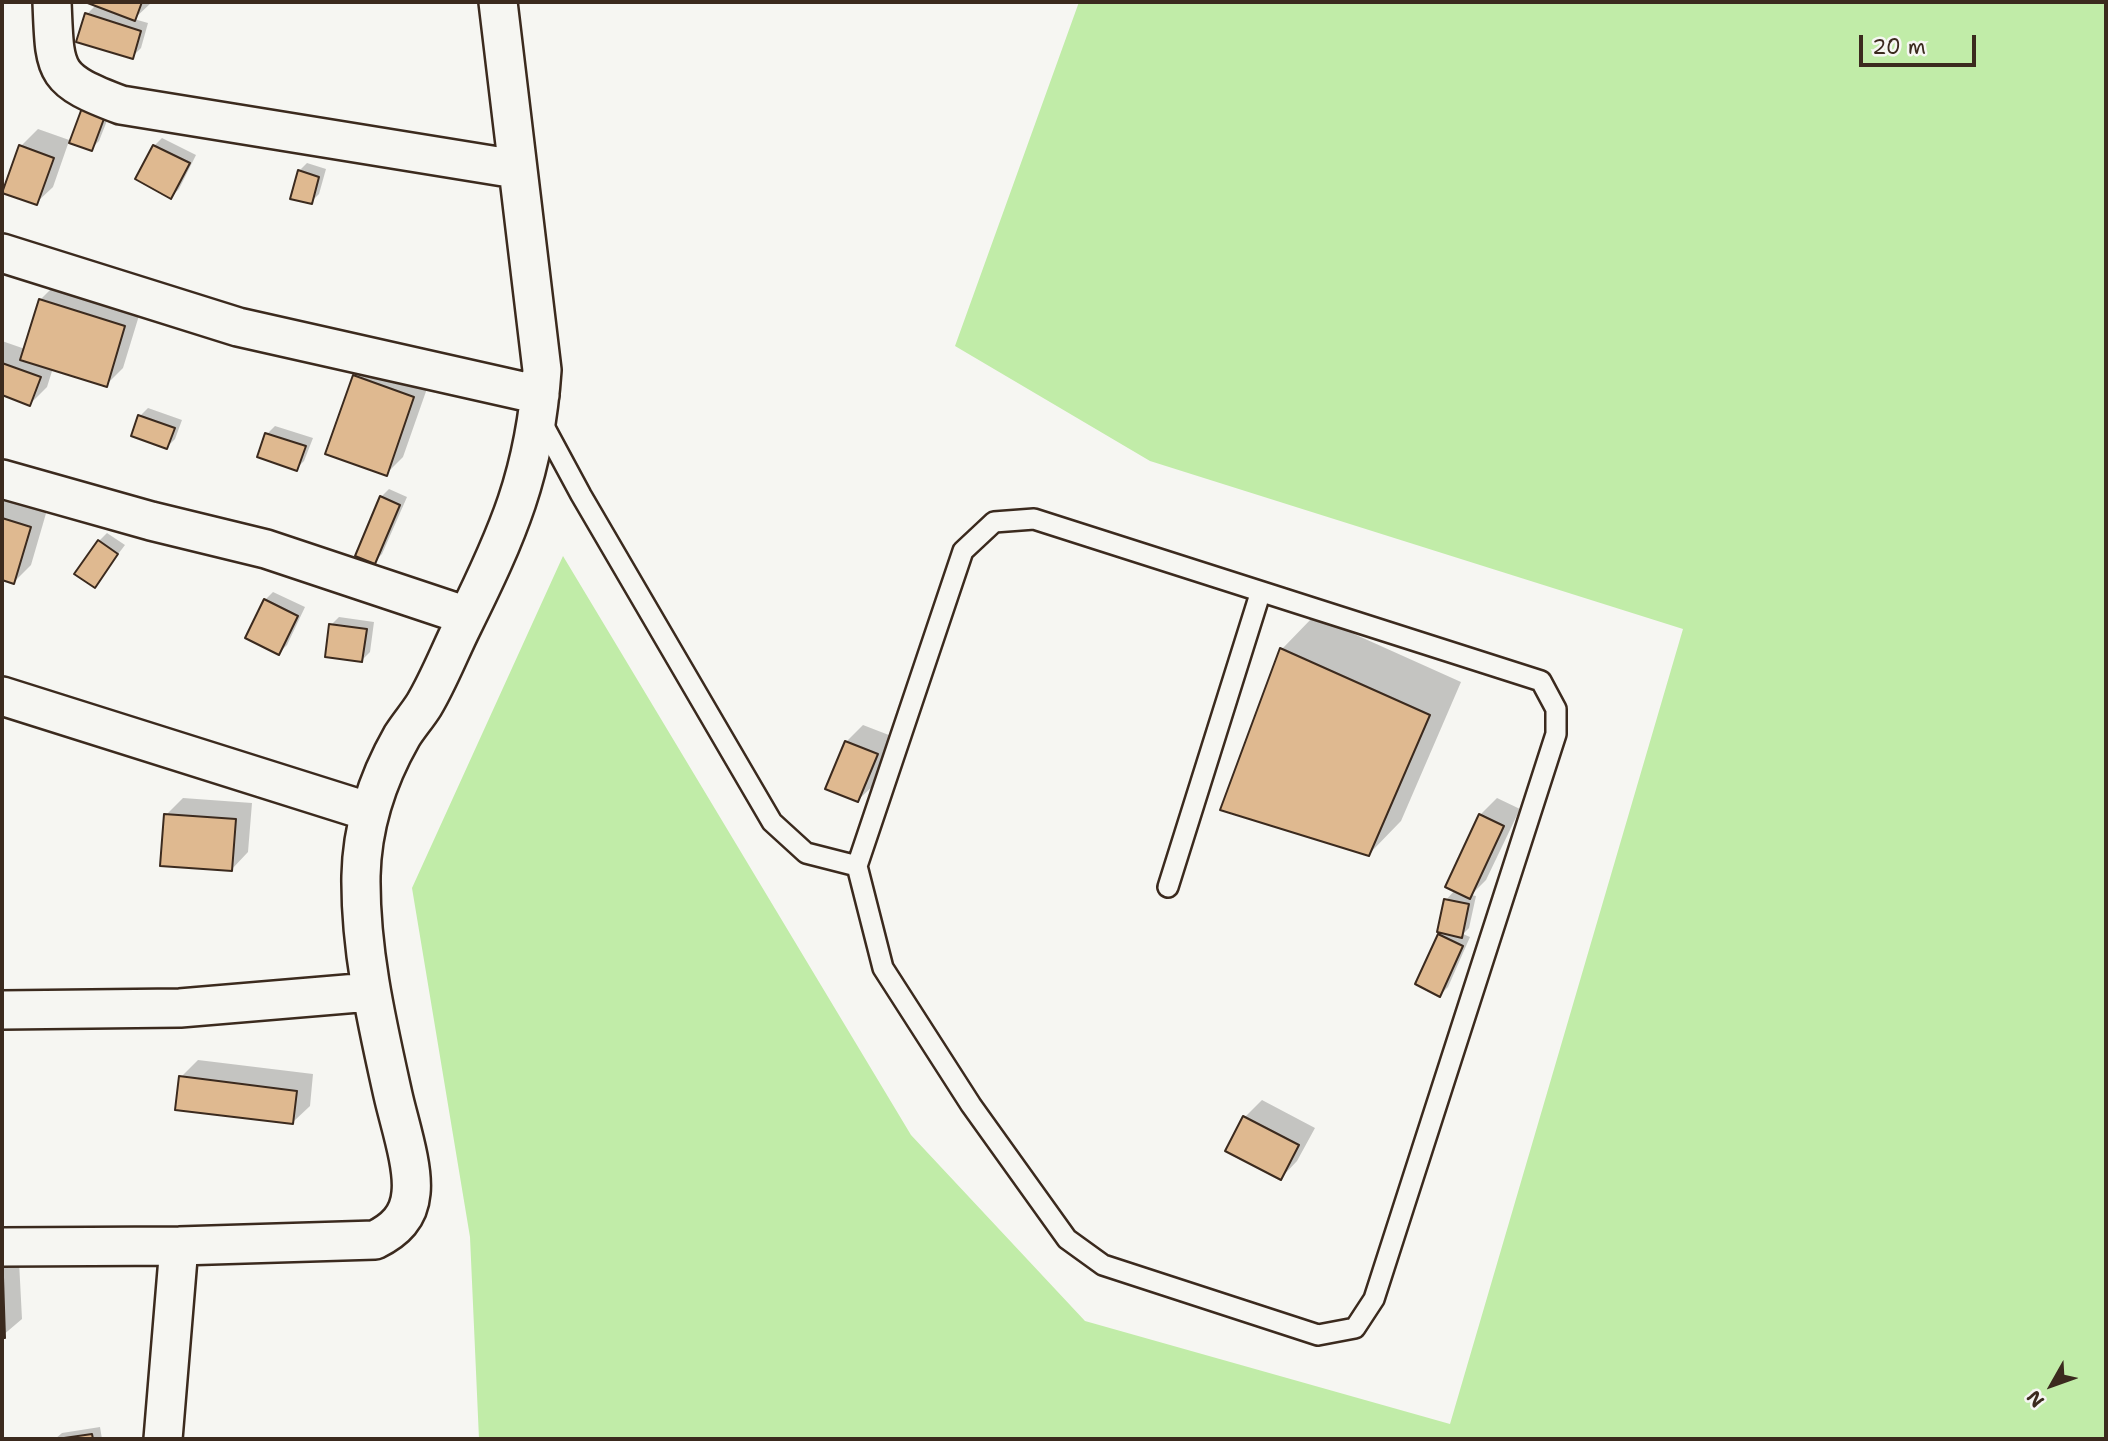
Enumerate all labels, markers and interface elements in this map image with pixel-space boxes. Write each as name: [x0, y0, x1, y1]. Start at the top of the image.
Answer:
scale bar: [1863, 21, 1980, 65]
text: 20 m: [1872, 33, 1926, 61]
north arrow: [2017, 1350, 2087, 1420]
text: N: [2021, 1385, 2050, 1413]

